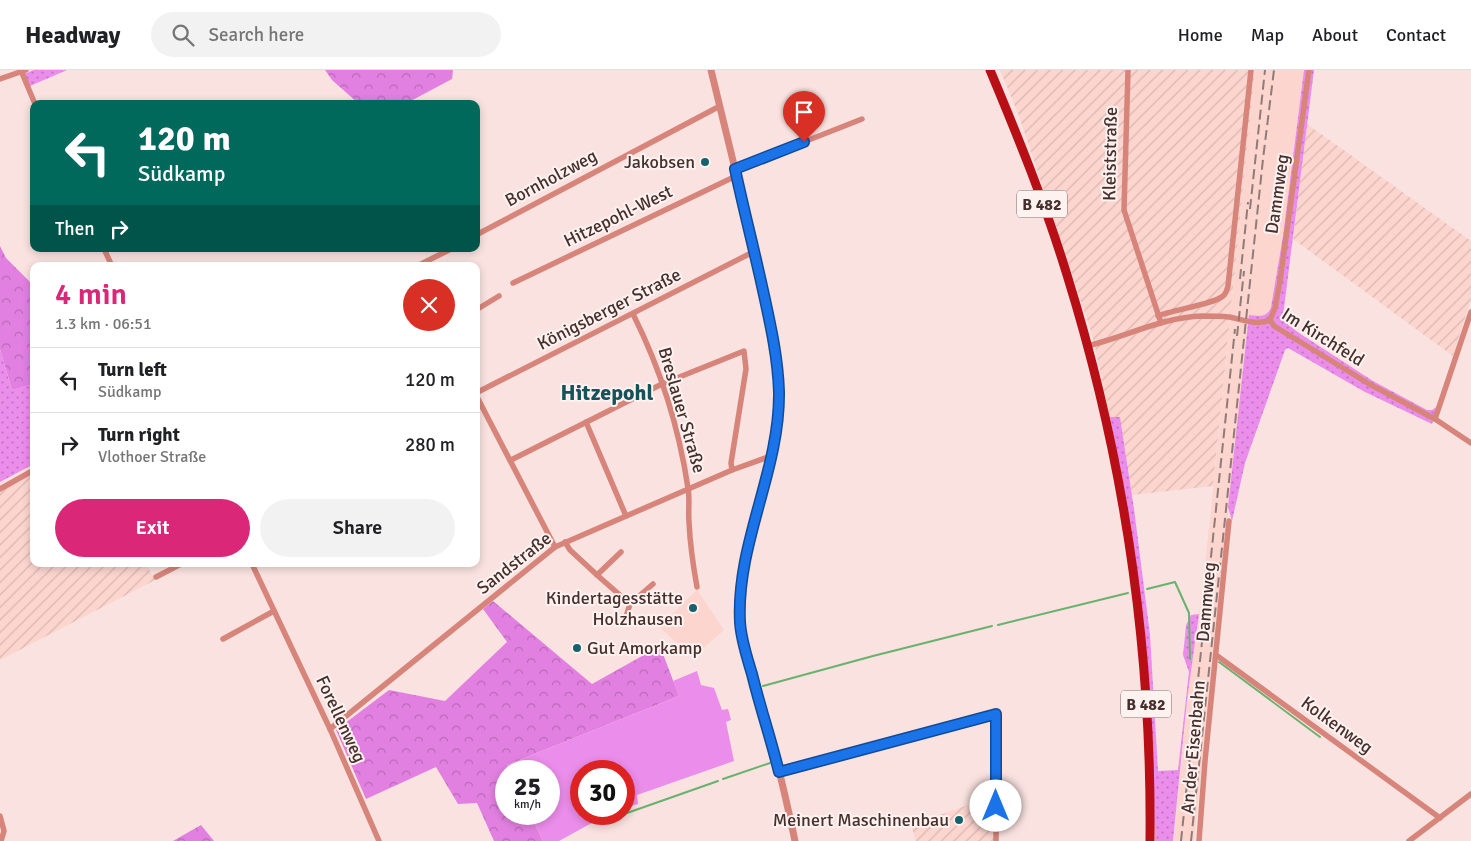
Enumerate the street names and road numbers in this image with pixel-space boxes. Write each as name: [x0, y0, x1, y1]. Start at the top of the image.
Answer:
street label: Kleiststraße: [1098, 107, 1122, 201]
street label: Bornholzweg: [501, 145, 601, 211]
street label: Dammweg: [1261, 153, 1293, 235]
street label: Hitzepohl-West: [560, 180, 676, 252]
road number: B 482: [1017, 190, 1067, 218]
street label: Königsberger Straße: [534, 263, 684, 355]
street label: Im Kirchfeld: [1278, 303, 1368, 371]
street label: Breslauer Straße: [654, 345, 710, 475]
street label: Sandstraße: [472, 527, 556, 599]
street label: Dammweg: [1192, 561, 1220, 643]
street label: Forellenweg: [311, 672, 371, 766]
street label: An der Eisenbahn: [1176, 679, 1210, 815]
road number: B 482: [1121, 690, 1171, 718]
street label: Kolkenweg: [1297, 692, 1377, 758]

